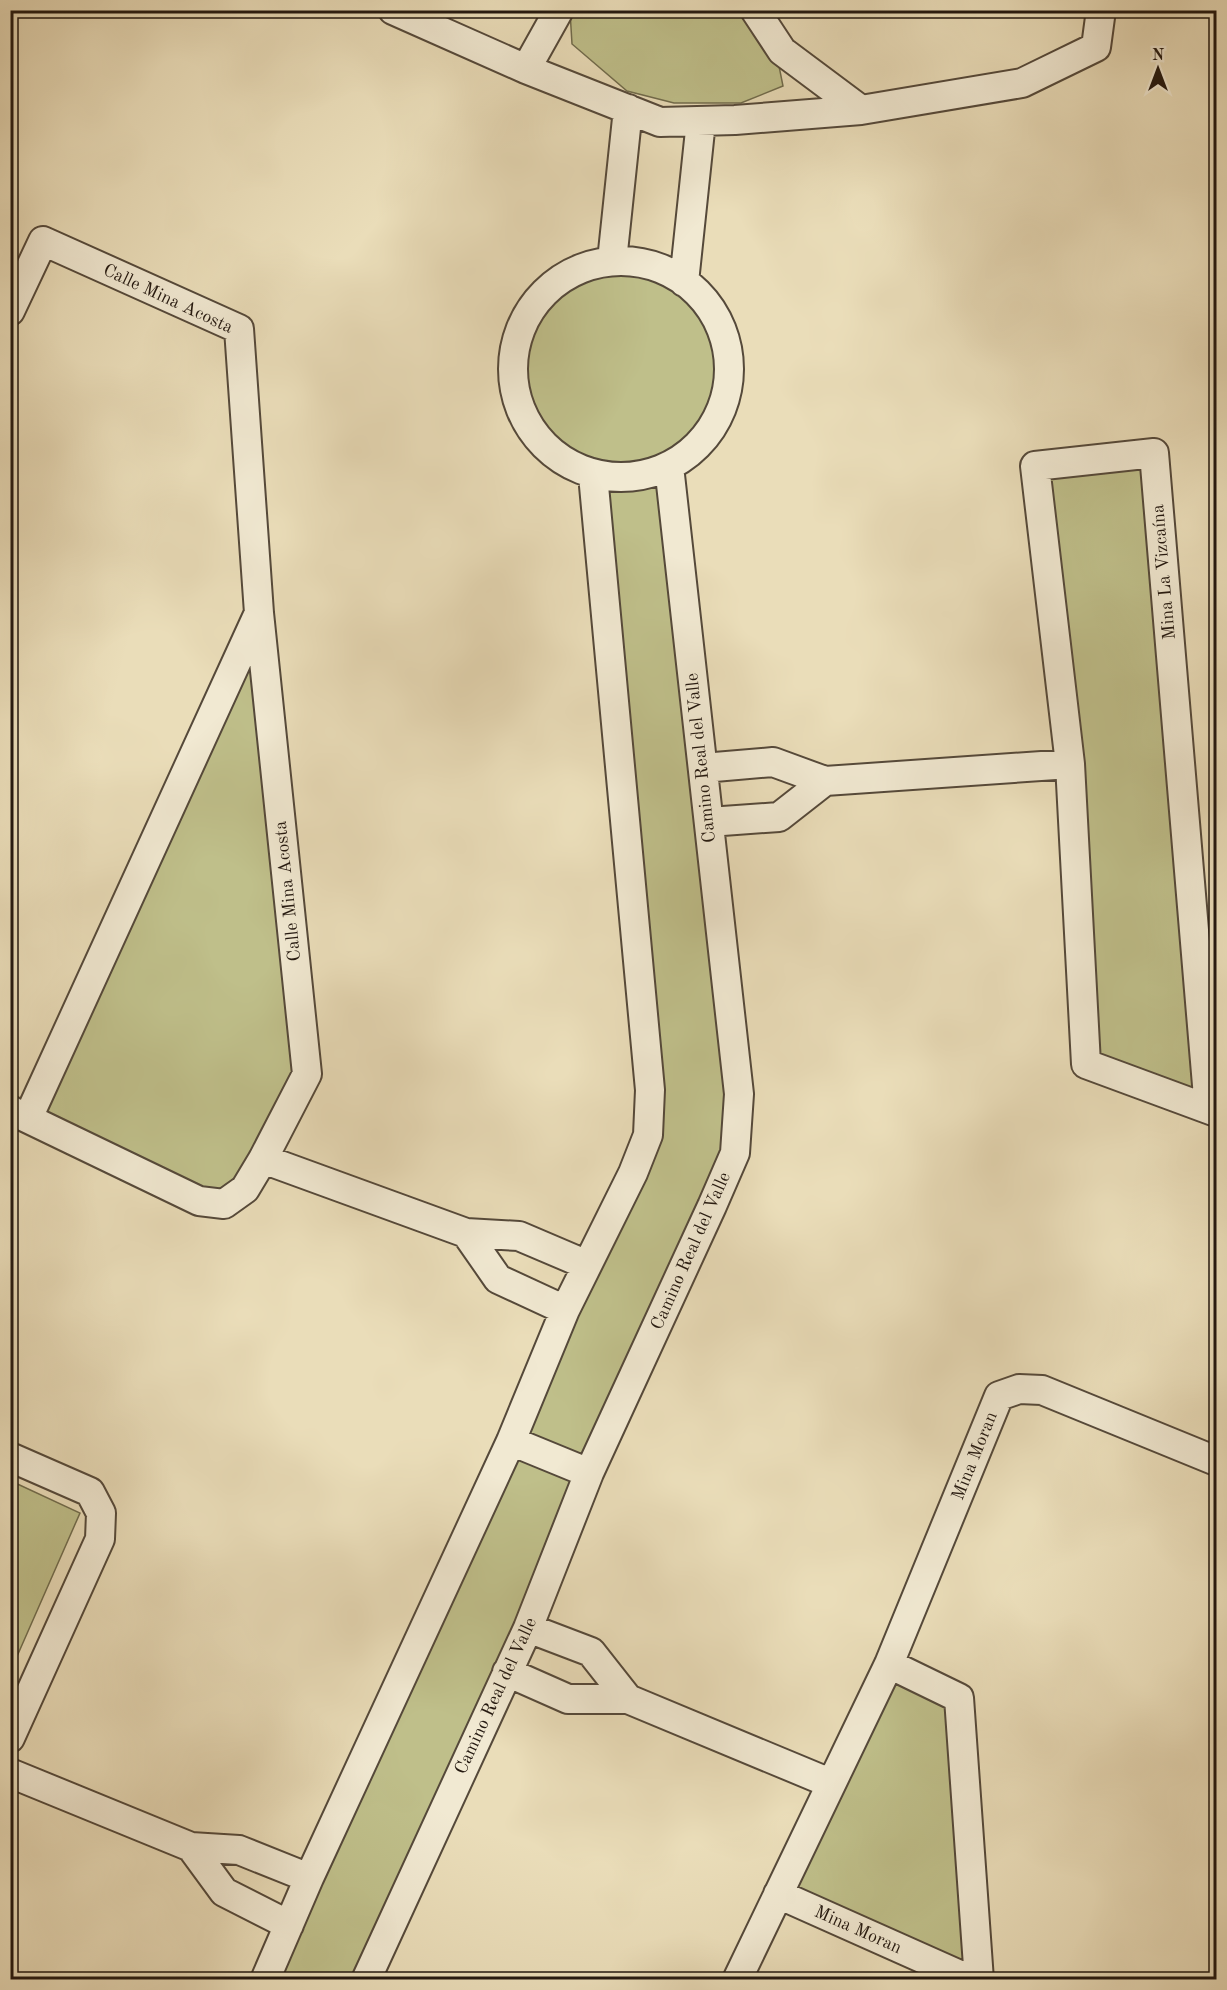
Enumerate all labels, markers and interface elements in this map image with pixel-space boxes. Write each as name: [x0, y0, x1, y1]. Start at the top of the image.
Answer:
north arrow: [1128, 39, 1188, 99]
text: N: [1152, 48, 1165, 64]
street label: Calle Mina Acosta: [100, 261, 236, 337]
street label: Mina La Vizcaína: [1149, 504, 1179, 640]
street label: Camino Real del Valle: [683, 672, 719, 844]
street label: Calle Mina Acosta: [272, 820, 304, 962]
street label: Camino Real del Valle: [648, 1169, 734, 1333]
street label: Mina Moran: [949, 1409, 1001, 1503]
street label: Camino Real del Valle: [452, 1615, 540, 1777]
street label: Mina Moran: [812, 1903, 905, 1957]

